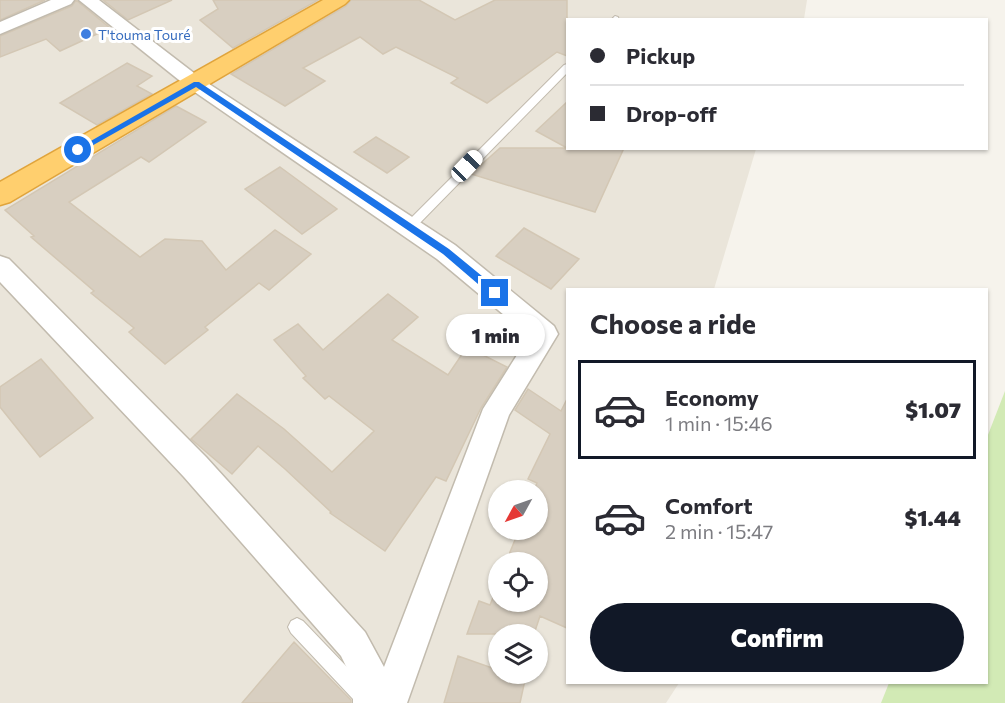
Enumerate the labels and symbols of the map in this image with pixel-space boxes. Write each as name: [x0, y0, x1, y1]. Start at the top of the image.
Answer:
place label: T'touma Touré: [98, 26, 191, 43]
marker: T'touma Touré: [79, 27, 93, 41]
route start: [64, 136, 91, 163]
car: [448, 147, 486, 185]
route end: [481, 279, 508, 306]
callout: 1 min: [446, 314, 544, 356]
north arrow: [488, 480, 548, 540]

